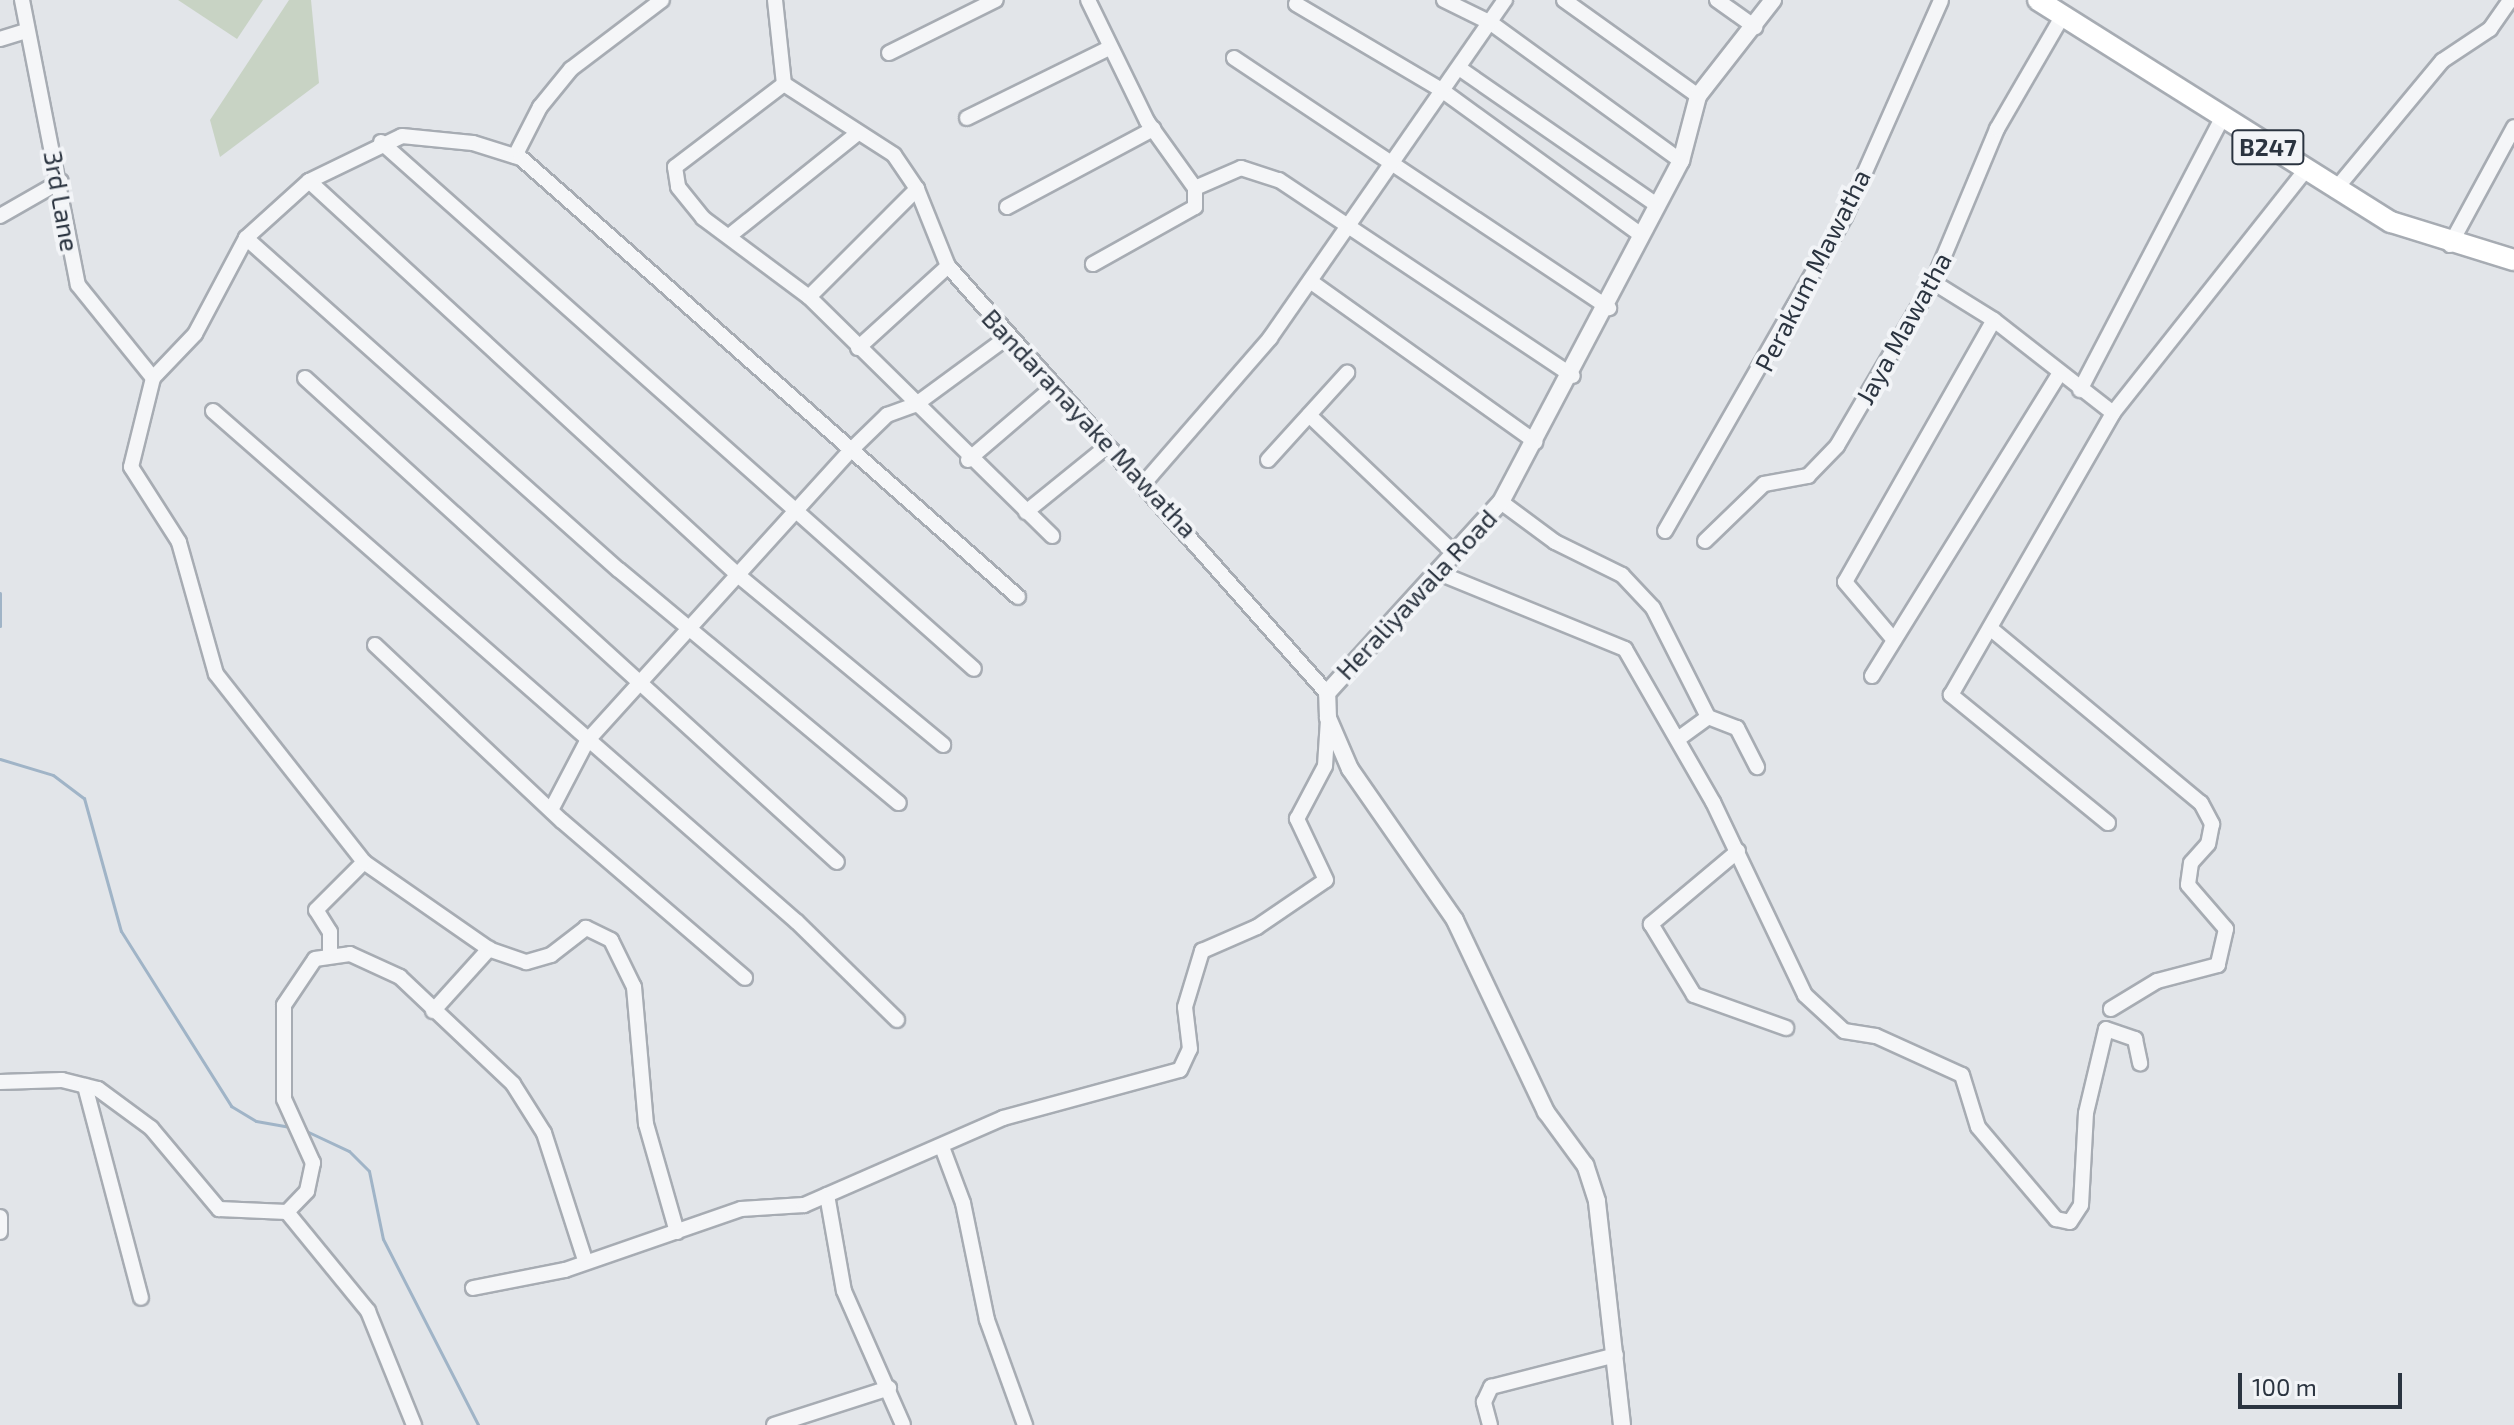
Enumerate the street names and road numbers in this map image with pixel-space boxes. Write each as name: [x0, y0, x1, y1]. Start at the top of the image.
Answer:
road number: B247: [2230, 127, 2306, 167]
street label: 3rd Lane: [38, 148, 86, 254]
street label: Perakum Mawatha: [1748, 164, 1876, 376]
street label: Jaya Mawatha: [1848, 247, 1958, 409]
street label: Bandaranayake Mawatha: [976, 302, 1204, 544]
street label: Heraliyawala Road: [1329, 502, 1503, 686]

